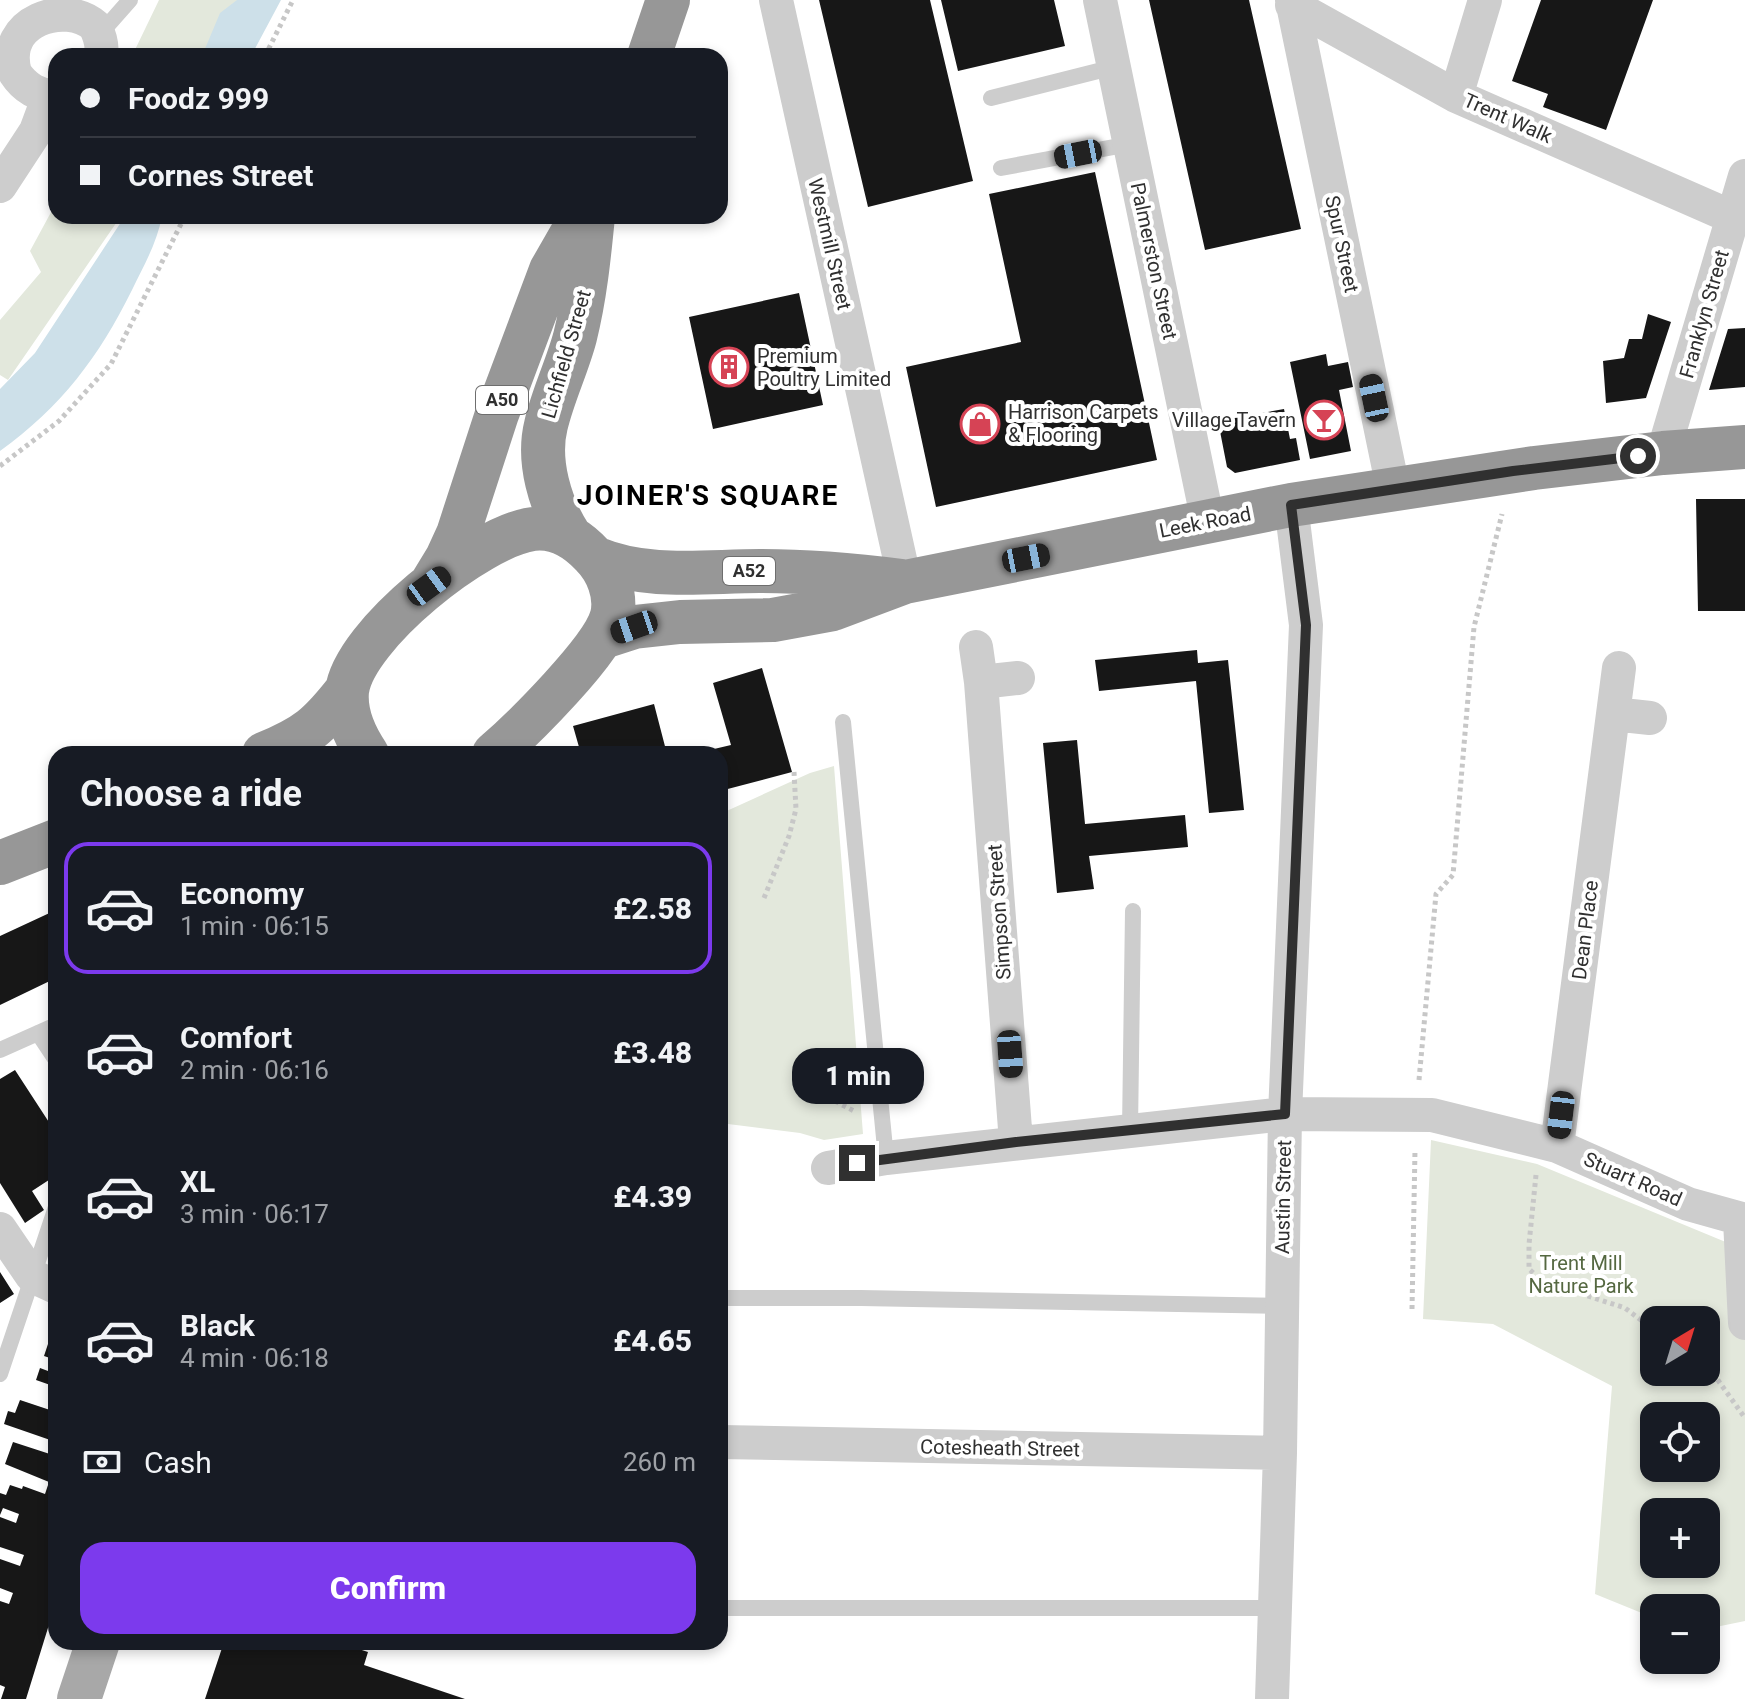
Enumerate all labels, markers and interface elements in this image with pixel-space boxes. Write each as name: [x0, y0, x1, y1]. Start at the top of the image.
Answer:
text: Foodz 999: [128, 81, 269, 116]
street label: Trent Walk: [1460, 88, 1557, 148]
car: [1052, 138, 1104, 170]
text: Cornes Street: [128, 158, 313, 193]
street label: Westmill Street: [803, 176, 857, 312]
street label: Palmerston Street: [1126, 180, 1182, 342]
street label: Spur Street: [1320, 193, 1364, 295]
street label: Franklyn Street: [1674, 247, 1734, 381]
street label: Lichfield Street: [536, 287, 596, 421]
place label: Premium Poultry Limited: [757, 344, 891, 391]
building icon: Premium Poultry Limited: [708, 346, 750, 388]
car: [1357, 372, 1391, 424]
road number: A50: [476, 386, 528, 414]
bar icon: Village Tavern: [1303, 399, 1345, 441]
place label: Harrison Carpets & Flooring: [1008, 400, 1159, 447]
shop icon: Harrison Carpets & Flooring: [959, 403, 1001, 445]
place label: Village Tavern: [1172, 408, 1296, 432]
route start: [1620, 438, 1656, 474]
district label: JOINER'S SQUARE: [577, 479, 839, 512]
street label: Leek Road: [1157, 501, 1253, 543]
car: [1000, 542, 1052, 574]
road number: A52: [723, 557, 775, 585]
car: [403, 562, 455, 610]
car: [607, 608, 661, 646]
text: Choose a ride: [80, 773, 302, 815]
street label: Simpson Street: [982, 843, 1016, 981]
icon: car: [84, 872, 156, 944]
text: Economy: [180, 876, 304, 911]
street label: Dean Place: [1567, 879, 1603, 981]
text: £2.58: [613, 891, 692, 926]
text: 1 min · 06:15: [180, 911, 329, 941]
icon: car: [84, 1016, 156, 1088]
text: Comfort: [180, 1020, 292, 1055]
car: [996, 1029, 1024, 1079]
text: £3.48: [613, 1035, 692, 1070]
callout: 1 min: [791, 1047, 923, 1103]
text: 2 min · 06:16: [180, 1055, 329, 1085]
text: 1 min: [825, 1061, 891, 1091]
car: [1546, 1090, 1576, 1140]
street label: Austin Street: [1270, 1140, 1296, 1254]
route end: [839, 1145, 875, 1181]
street label: Stuart Road: [1580, 1147, 1686, 1211]
icon: car: [84, 1160, 156, 1232]
text: XL: [180, 1164, 215, 1199]
text: £4.39: [613, 1179, 692, 1214]
text: 3 min · 06:17: [180, 1199, 329, 1229]
park label: Trent Mill Nature Park: [1528, 1251, 1634, 1298]
icon: car: [84, 1304, 156, 1376]
north arrow: [1640, 1306, 1720, 1386]
map controls: [1640, 1306, 1720, 1674]
text: Black: [180, 1308, 255, 1343]
text: £4.65: [613, 1323, 692, 1358]
text: 4 min · 06:18: [180, 1343, 329, 1373]
button: locate: [1640, 1402, 1720, 1482]
street label: Cotesheath Street: [920, 1435, 1080, 1461]
icon: cash: [80, 1440, 124, 1484]
text: Cash: [144, 1445, 212, 1480]
text: 260 m: [623, 1447, 696, 1477]
button: +: [1640, 1498, 1720, 1578]
button: Confirm: [80, 1542, 696, 1634]
button: −: [1640, 1594, 1720, 1674]

